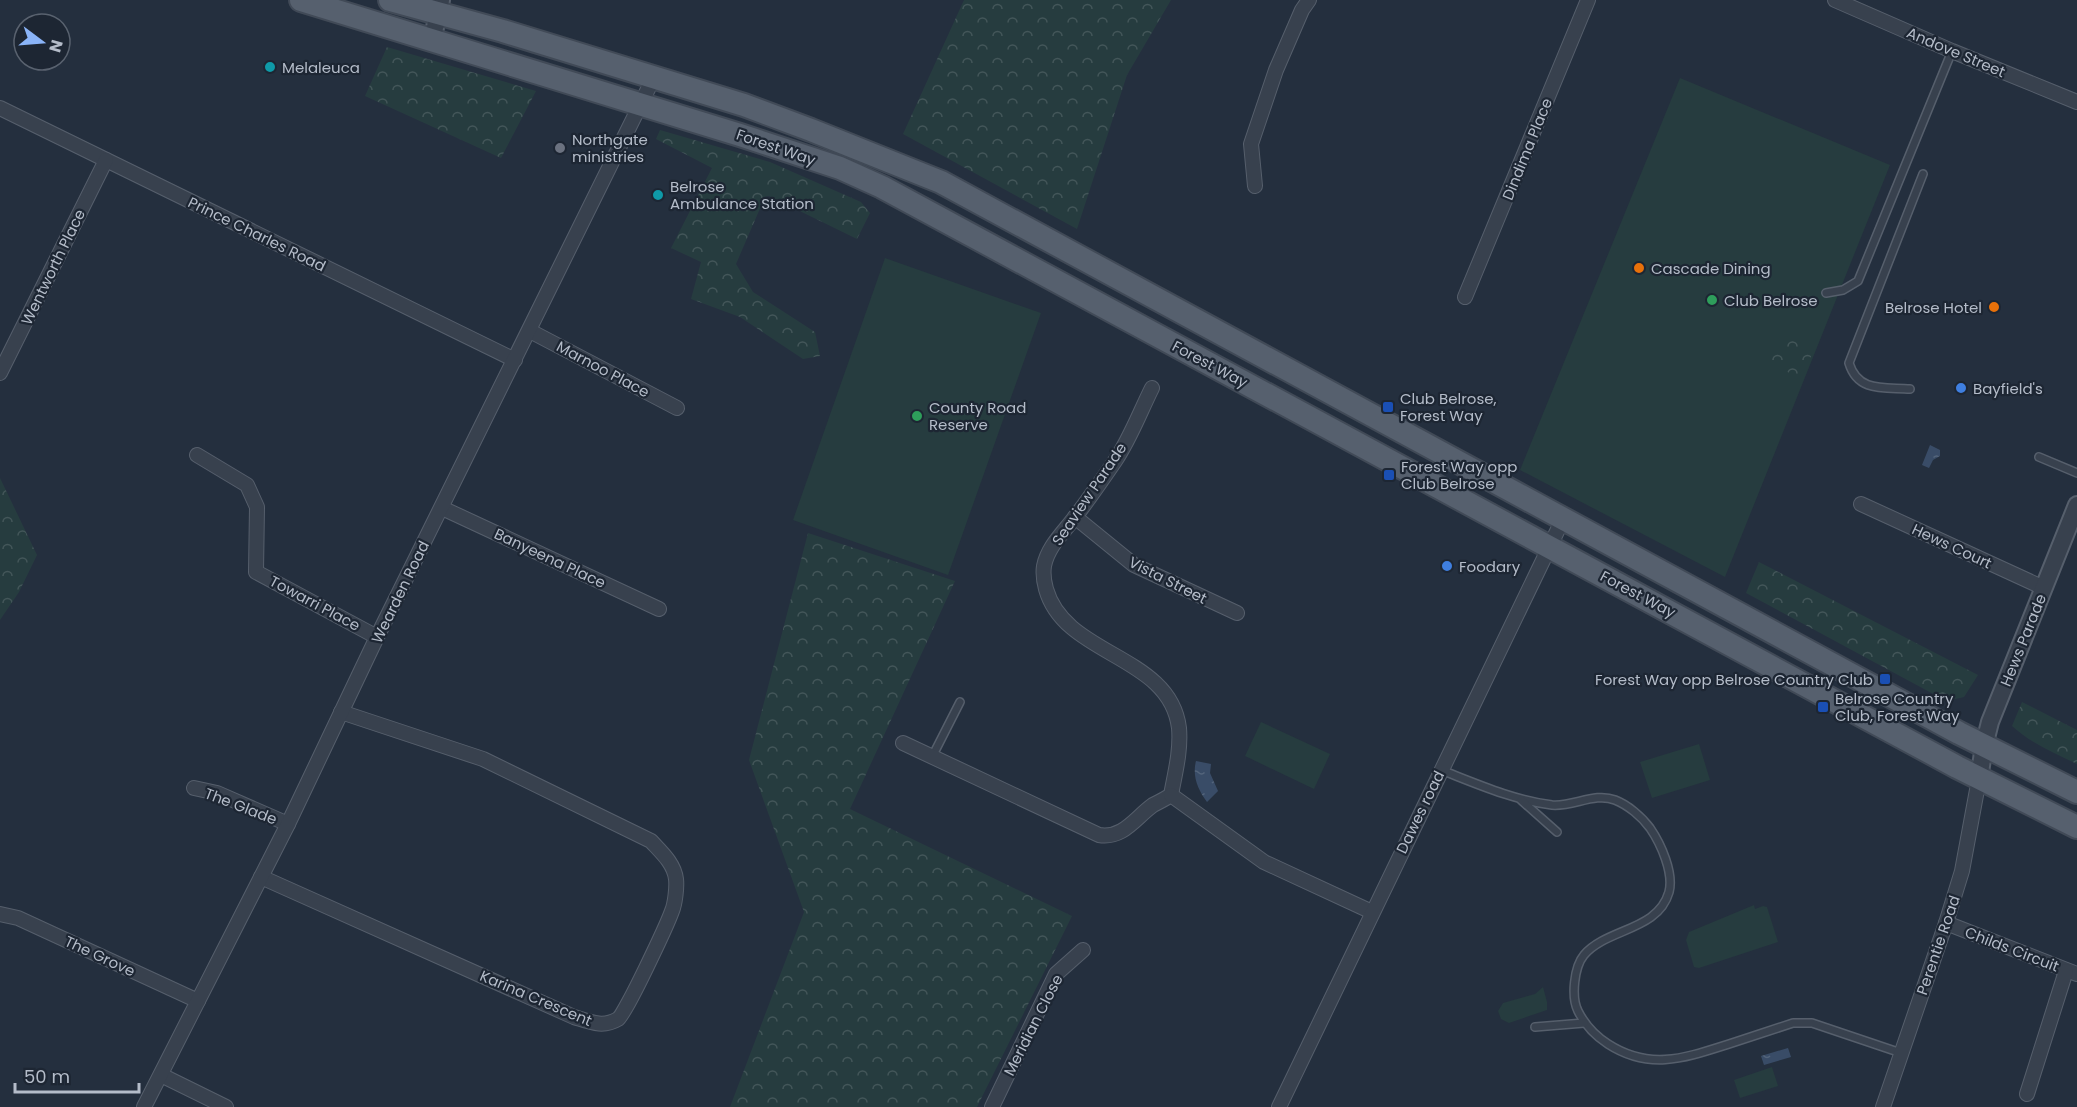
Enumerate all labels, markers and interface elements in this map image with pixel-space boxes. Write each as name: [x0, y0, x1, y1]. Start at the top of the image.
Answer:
north arrow: [12, 12, 72, 72]
street label: Andove Street: [1904, 22, 2008, 82]
text: N: [43, 37, 69, 55]
place label: Melaleuca: [282, 57, 360, 78]
marker: Melaleuca: [263, 60, 277, 74]
street label: Dindima Place: [1497, 95, 1557, 203]
street label: Forest Way: [734, 124, 819, 171]
place label: Northgate ministries: [572, 129, 648, 167]
marker: Northgate ministries: [553, 141, 567, 155]
place label: Belrose Ambulance Station: [670, 176, 814, 214]
marker: Belrose Ambulance Station: [651, 188, 665, 202]
street label: Prince Charles Road: [185, 192, 329, 276]
street label: Wentworth Place: [16, 206, 90, 328]
place label: Cascade Dining: [1651, 258, 1771, 279]
marker: Cascade Dining: [1632, 261, 1646, 275]
place label: Club Belrose: [1724, 290, 1818, 311]
marker: Club Belrose: [1705, 293, 1719, 307]
place label: Belrose Hotel: [1885, 297, 1982, 318]
marker: Belrose Hotel: [1987, 300, 2001, 314]
street label: Forest Way: [1169, 335, 1252, 393]
street label: Marnoo Place: [553, 336, 653, 402]
place label: Bayfield's: [1973, 378, 2043, 399]
marker: Bayfield's: [1954, 381, 1968, 395]
place label: Club Belrose, Forest Way: [1400, 388, 1497, 426]
place label: County Road Reserve: [929, 397, 1026, 435]
marker: Club Belrose, Forest Way: [1381, 400, 1395, 414]
marker: County Road Reserve: [910, 409, 924, 423]
street label: Seaview Parade: [1047, 438, 1131, 550]
place label: Forest Way opp Club Belrose: [1401, 456, 1517, 494]
marker: Forest Way opp Club Belrose: [1382, 468, 1396, 482]
street label: Hews Court: [1909, 518, 1995, 574]
street label: Banyeena Place: [491, 523, 609, 593]
street label: Wearden Road: [366, 537, 434, 647]
street label: Vista Street: [1125, 551, 1211, 609]
place label: Foodary: [1459, 556, 1521, 577]
marker: Foodary: [1440, 559, 1454, 573]
street label: Forest Way: [1597, 565, 1680, 623]
street label: Towarri Place: [266, 570, 364, 636]
street label: Hews Parade: [1995, 591, 2051, 689]
place label: Forest Way opp Belrose Country Club: [1595, 669, 1873, 690]
marker: Forest Way opp Belrose Country Club: [1878, 672, 1892, 686]
place label: Belrose Country Club, Forest Way: [1835, 688, 1960, 726]
marker: Belrose Country Club, Forest Way: [1816, 700, 1830, 714]
street label: Dawes road: [1391, 767, 1449, 857]
street label: The Glade: [202, 783, 280, 829]
street label: Perentie Road: [1911, 892, 1965, 998]
street label: Childs Circuit: [1962, 921, 2062, 977]
street label: The Grove: [61, 931, 139, 981]
street label: Karina Crescent: [477, 965, 595, 1031]
street label: Meridian Close: [998, 971, 1068, 1079]
scale bar: [15, 1056, 140, 1094]
text: 50 m: [24, 1064, 70, 1089]

